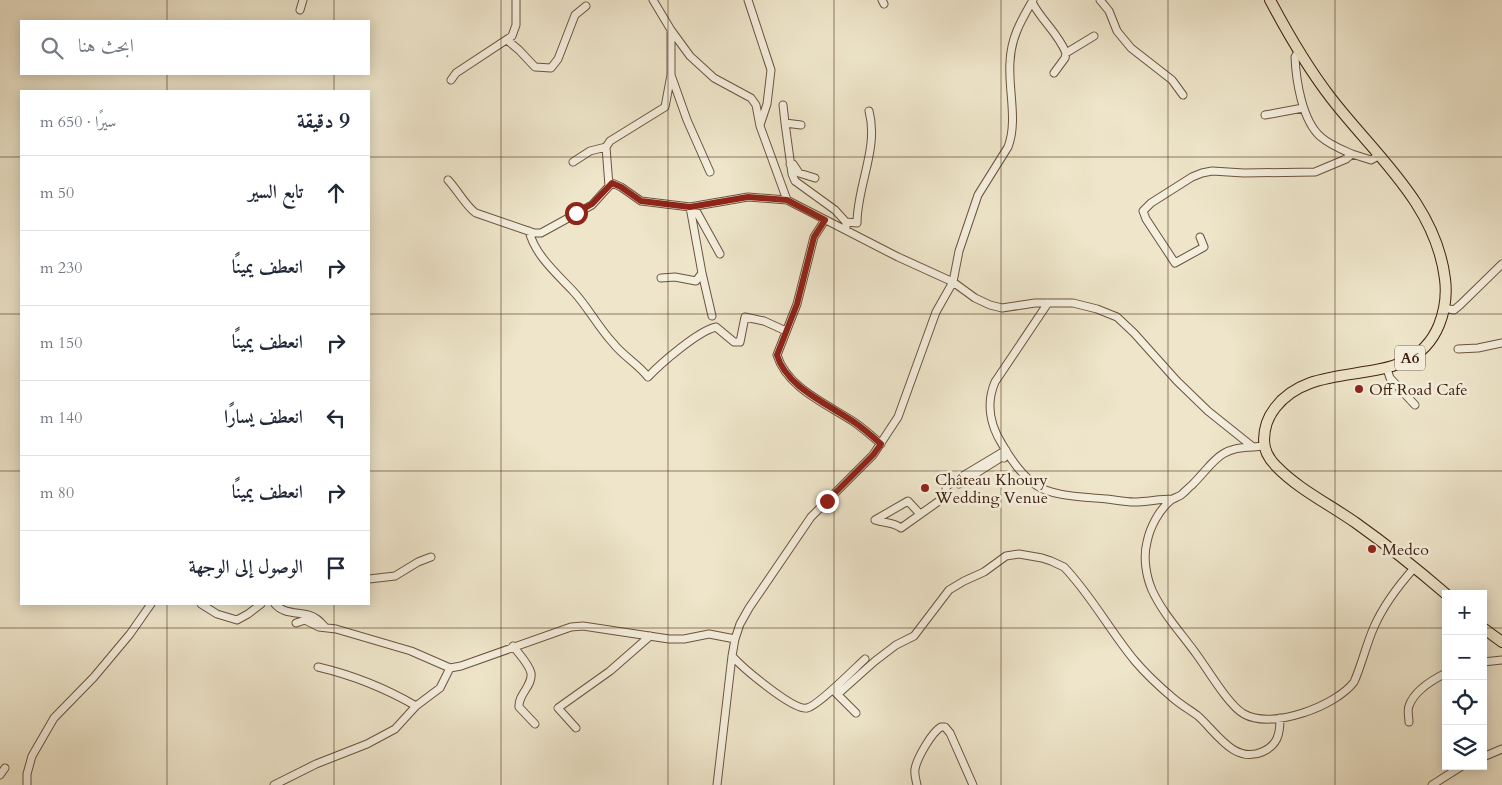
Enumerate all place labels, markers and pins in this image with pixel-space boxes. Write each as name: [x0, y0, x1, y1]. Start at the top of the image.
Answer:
place label: Off Road Cafe: [1369, 379, 1467, 401]
marker: Off Road Cafe: [1353, 383, 1365, 395]
place label: Château Khoury Wedding Venue: [934, 469, 1048, 509]
marker: Château Khoury Wedding Venue: [919, 482, 931, 494]
place label: Medco: [1382, 539, 1429, 561]
marker: Medco: [1366, 543, 1378, 555]

